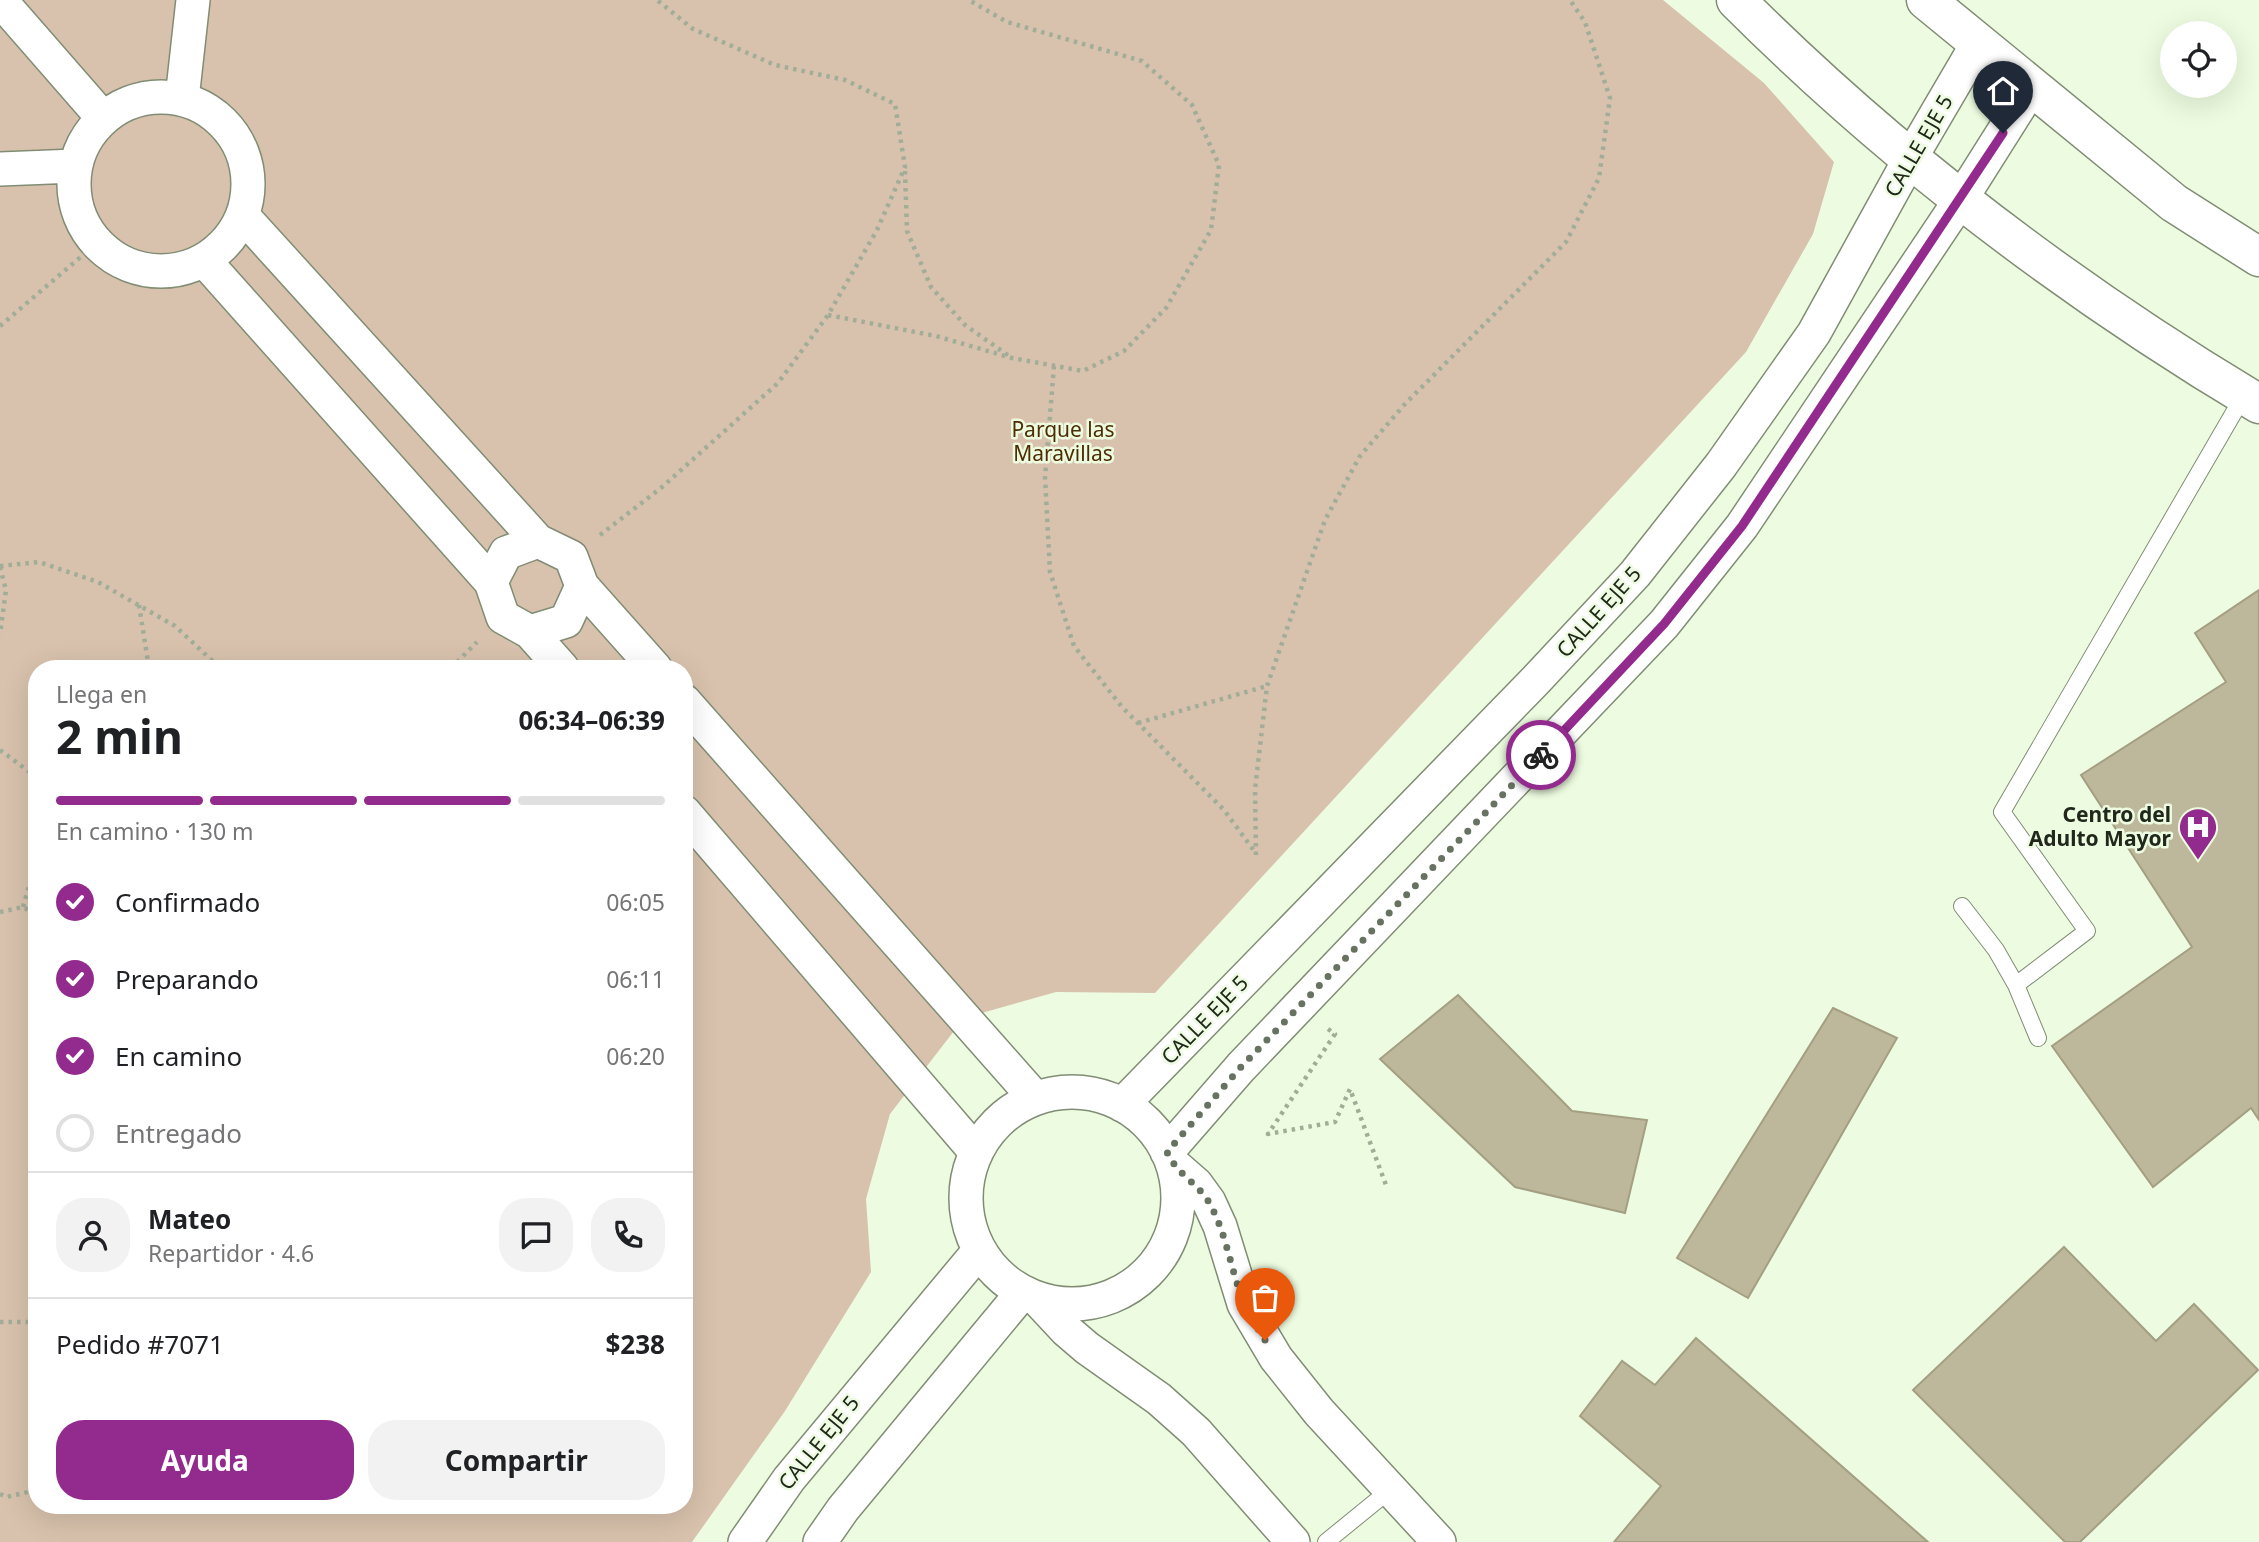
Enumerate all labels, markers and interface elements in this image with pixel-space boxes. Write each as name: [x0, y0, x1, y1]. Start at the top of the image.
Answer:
map controls: [2160, 21, 2237, 98]
button: locate: [2160, 21, 2237, 98]
pin: [1973, 61, 2033, 133]
icon: home: [1984, 72, 2022, 110]
street label: CALLE EJE 5: [1878, 89, 1959, 202]
park label: Parque las Maravillas: [1011, 415, 1115, 467]
street label: CALLE EJE 5: [1550, 560, 1647, 663]
text: Llega en: [56, 678, 147, 710]
text: 06:34–06:39: [518, 702, 665, 738]
text: 2 min: [56, 705, 183, 767]
courier: [1506, 720, 1576, 790]
icon: bike: [1522, 736, 1560, 774]
place label: Centro del Adulto Mayor: [2029, 800, 2172, 852]
hospital icon: Centro del Adulto Mayor: [2177, 806, 2219, 861]
text: En camino · 130 m: [56, 815, 254, 847]
icon: check: [56, 883, 94, 921]
text: Confirmado: [115, 884, 260, 920]
text: 06:05: [606, 886, 665, 918]
icon: check: [56, 960, 94, 998]
text: Preparando: [115, 961, 259, 997]
text: 06:11: [606, 963, 665, 995]
street label: CALLE EJE 5: [1155, 969, 1254, 1070]
icon: check: [56, 1037, 94, 1075]
text: En camino: [115, 1038, 242, 1074]
text: 06:20: [606, 1040, 665, 1072]
text: Entregado: [115, 1115, 242, 1151]
button: person: [56, 1198, 130, 1272]
button: chat: [499, 1198, 573, 1272]
button: phone: [591, 1198, 665, 1272]
text: Mateo: [148, 1201, 231, 1237]
text: Repartidor · 4.6: [148, 1237, 314, 1269]
pin: [1235, 1268, 1295, 1340]
icon: bag: [1246, 1279, 1284, 1317]
text: Pedido #7071: [56, 1326, 224, 1362]
text: $238: [606, 1326, 665, 1362]
street label: CALLE EJE 5: [772, 1389, 865, 1495]
button: Ayuda: [56, 1420, 354, 1500]
button: Compartir: [368, 1420, 665, 1500]

